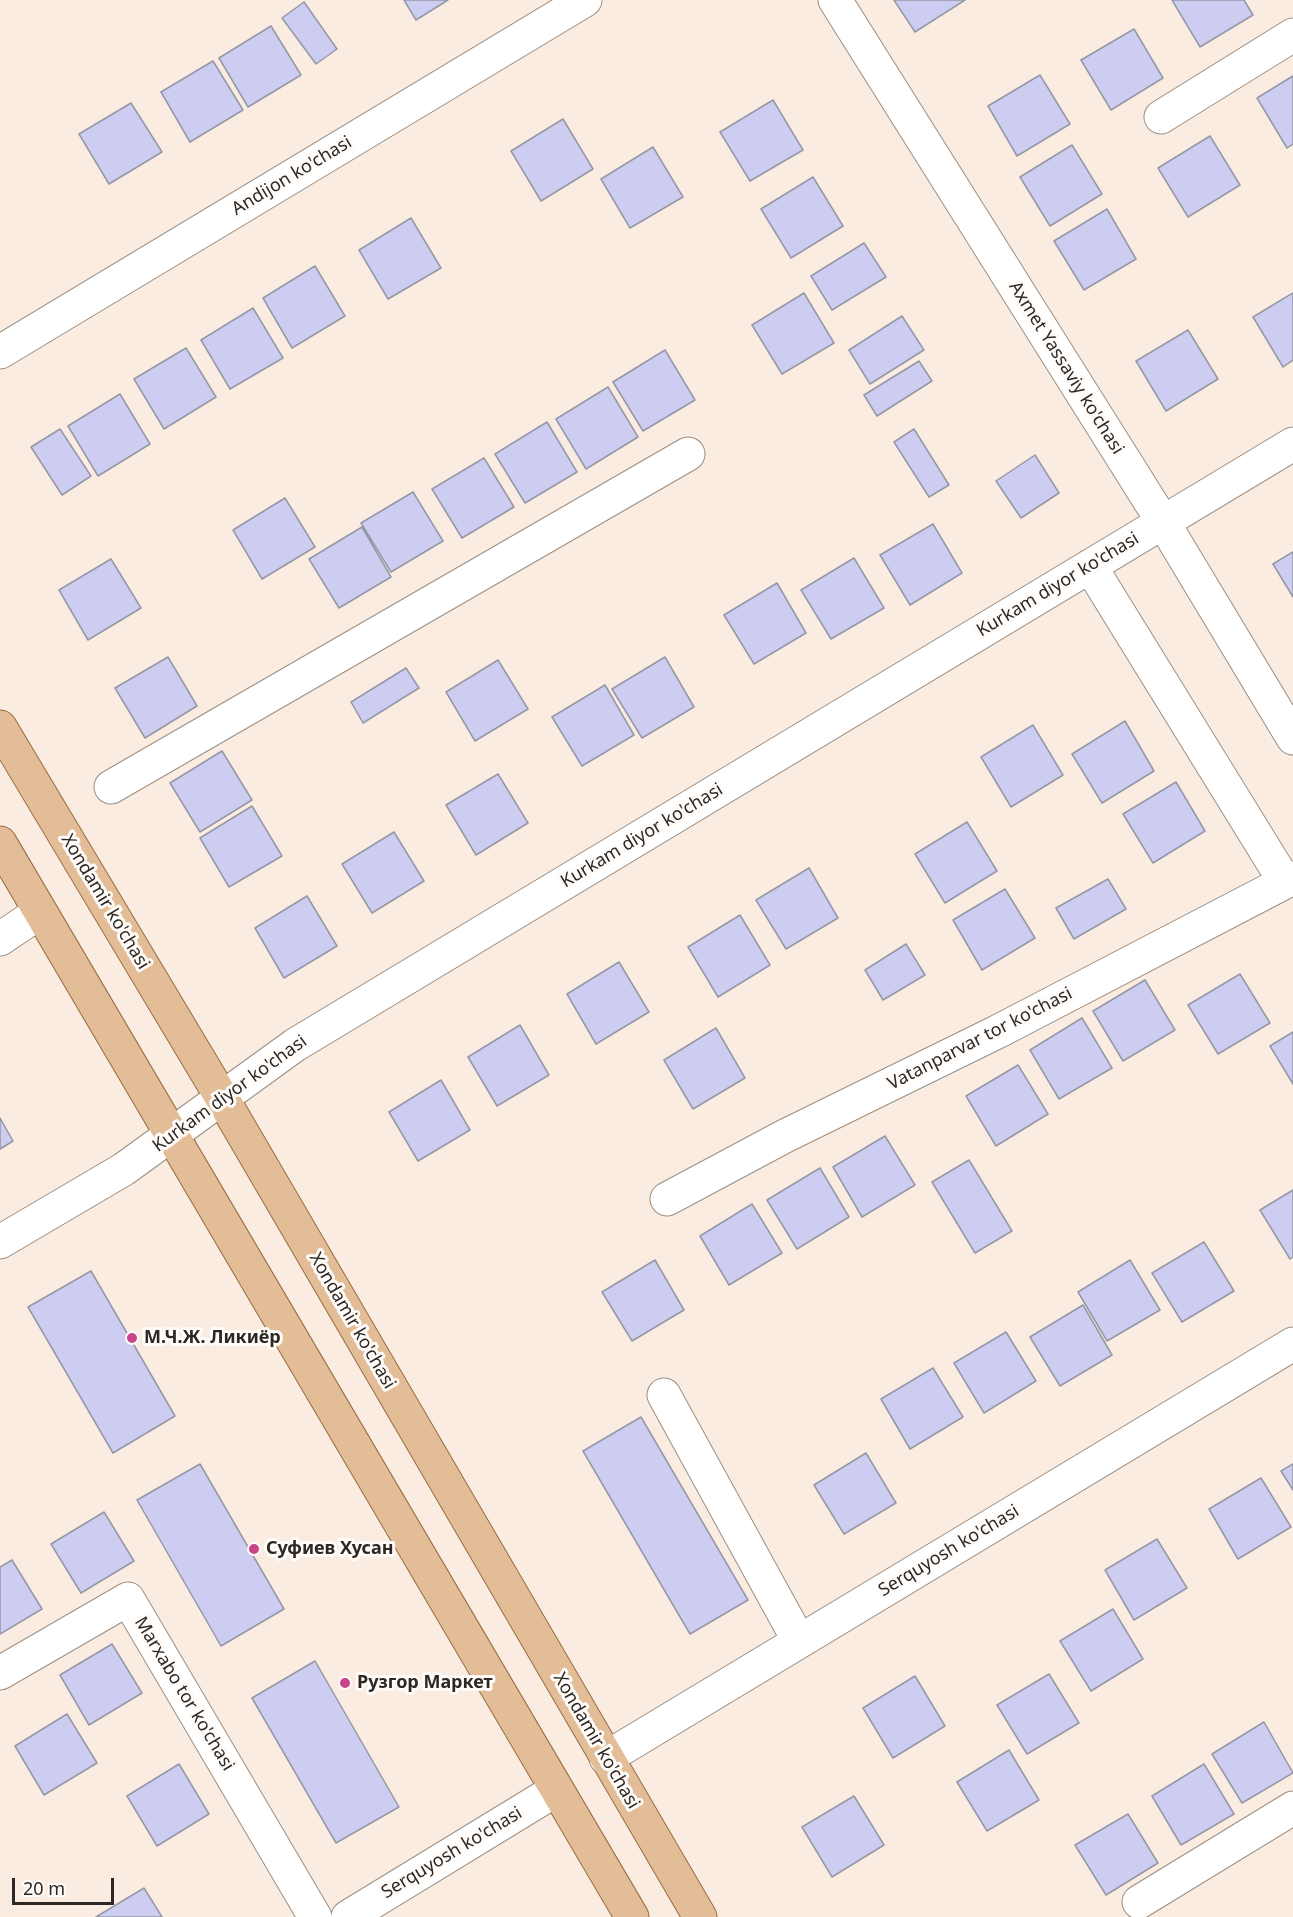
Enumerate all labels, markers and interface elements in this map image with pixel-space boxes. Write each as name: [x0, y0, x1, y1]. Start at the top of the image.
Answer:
street label: Andijon ko'chasi: [228, 132, 356, 220]
street label: Axmet Yassaviy ko'chasi: [1004, 277, 1128, 459]
street label: Kurkam diyor ko'chasi: [973, 528, 1143, 642]
street label: Kurkam diyor ko'chasi: [557, 779, 727, 893]
street label: Xondamir ko'chasi: [56, 831, 154, 973]
street label: Vatanparvar tor ko'chasi: [884, 983, 1076, 1095]
street label: Kurkam diyor ko'chasi: [149, 1031, 311, 1157]
street label: Xondamir ko'chasi: [304, 1249, 400, 1393]
place label: М.Ч.Ж. Ликиёр: [144, 1327, 281, 1349]
marker: М.Ч.Ж. Ликиёр: [125, 1331, 139, 1345]
street label: Serquyosh ko'chasi: [875, 1500, 1023, 1602]
place label: Суфиев Хусан: [266, 1538, 394, 1560]
marker: Суфиев Хусан: [247, 1542, 261, 1556]
street label: Marxabo tor ko'chasi: [129, 1613, 239, 1775]
street label: Xondamir ko'chasi: [548, 1669, 644, 1813]
place label: Рузгор Маркет: [357, 1672, 493, 1694]
marker: Рузгор Маркет: [338, 1676, 352, 1690]
street label: Serquyosh ko'chasi: [378, 1802, 526, 1904]
scale bar: [15, 1866, 117, 1904]
text: 20 m: [23, 1876, 65, 1900]

